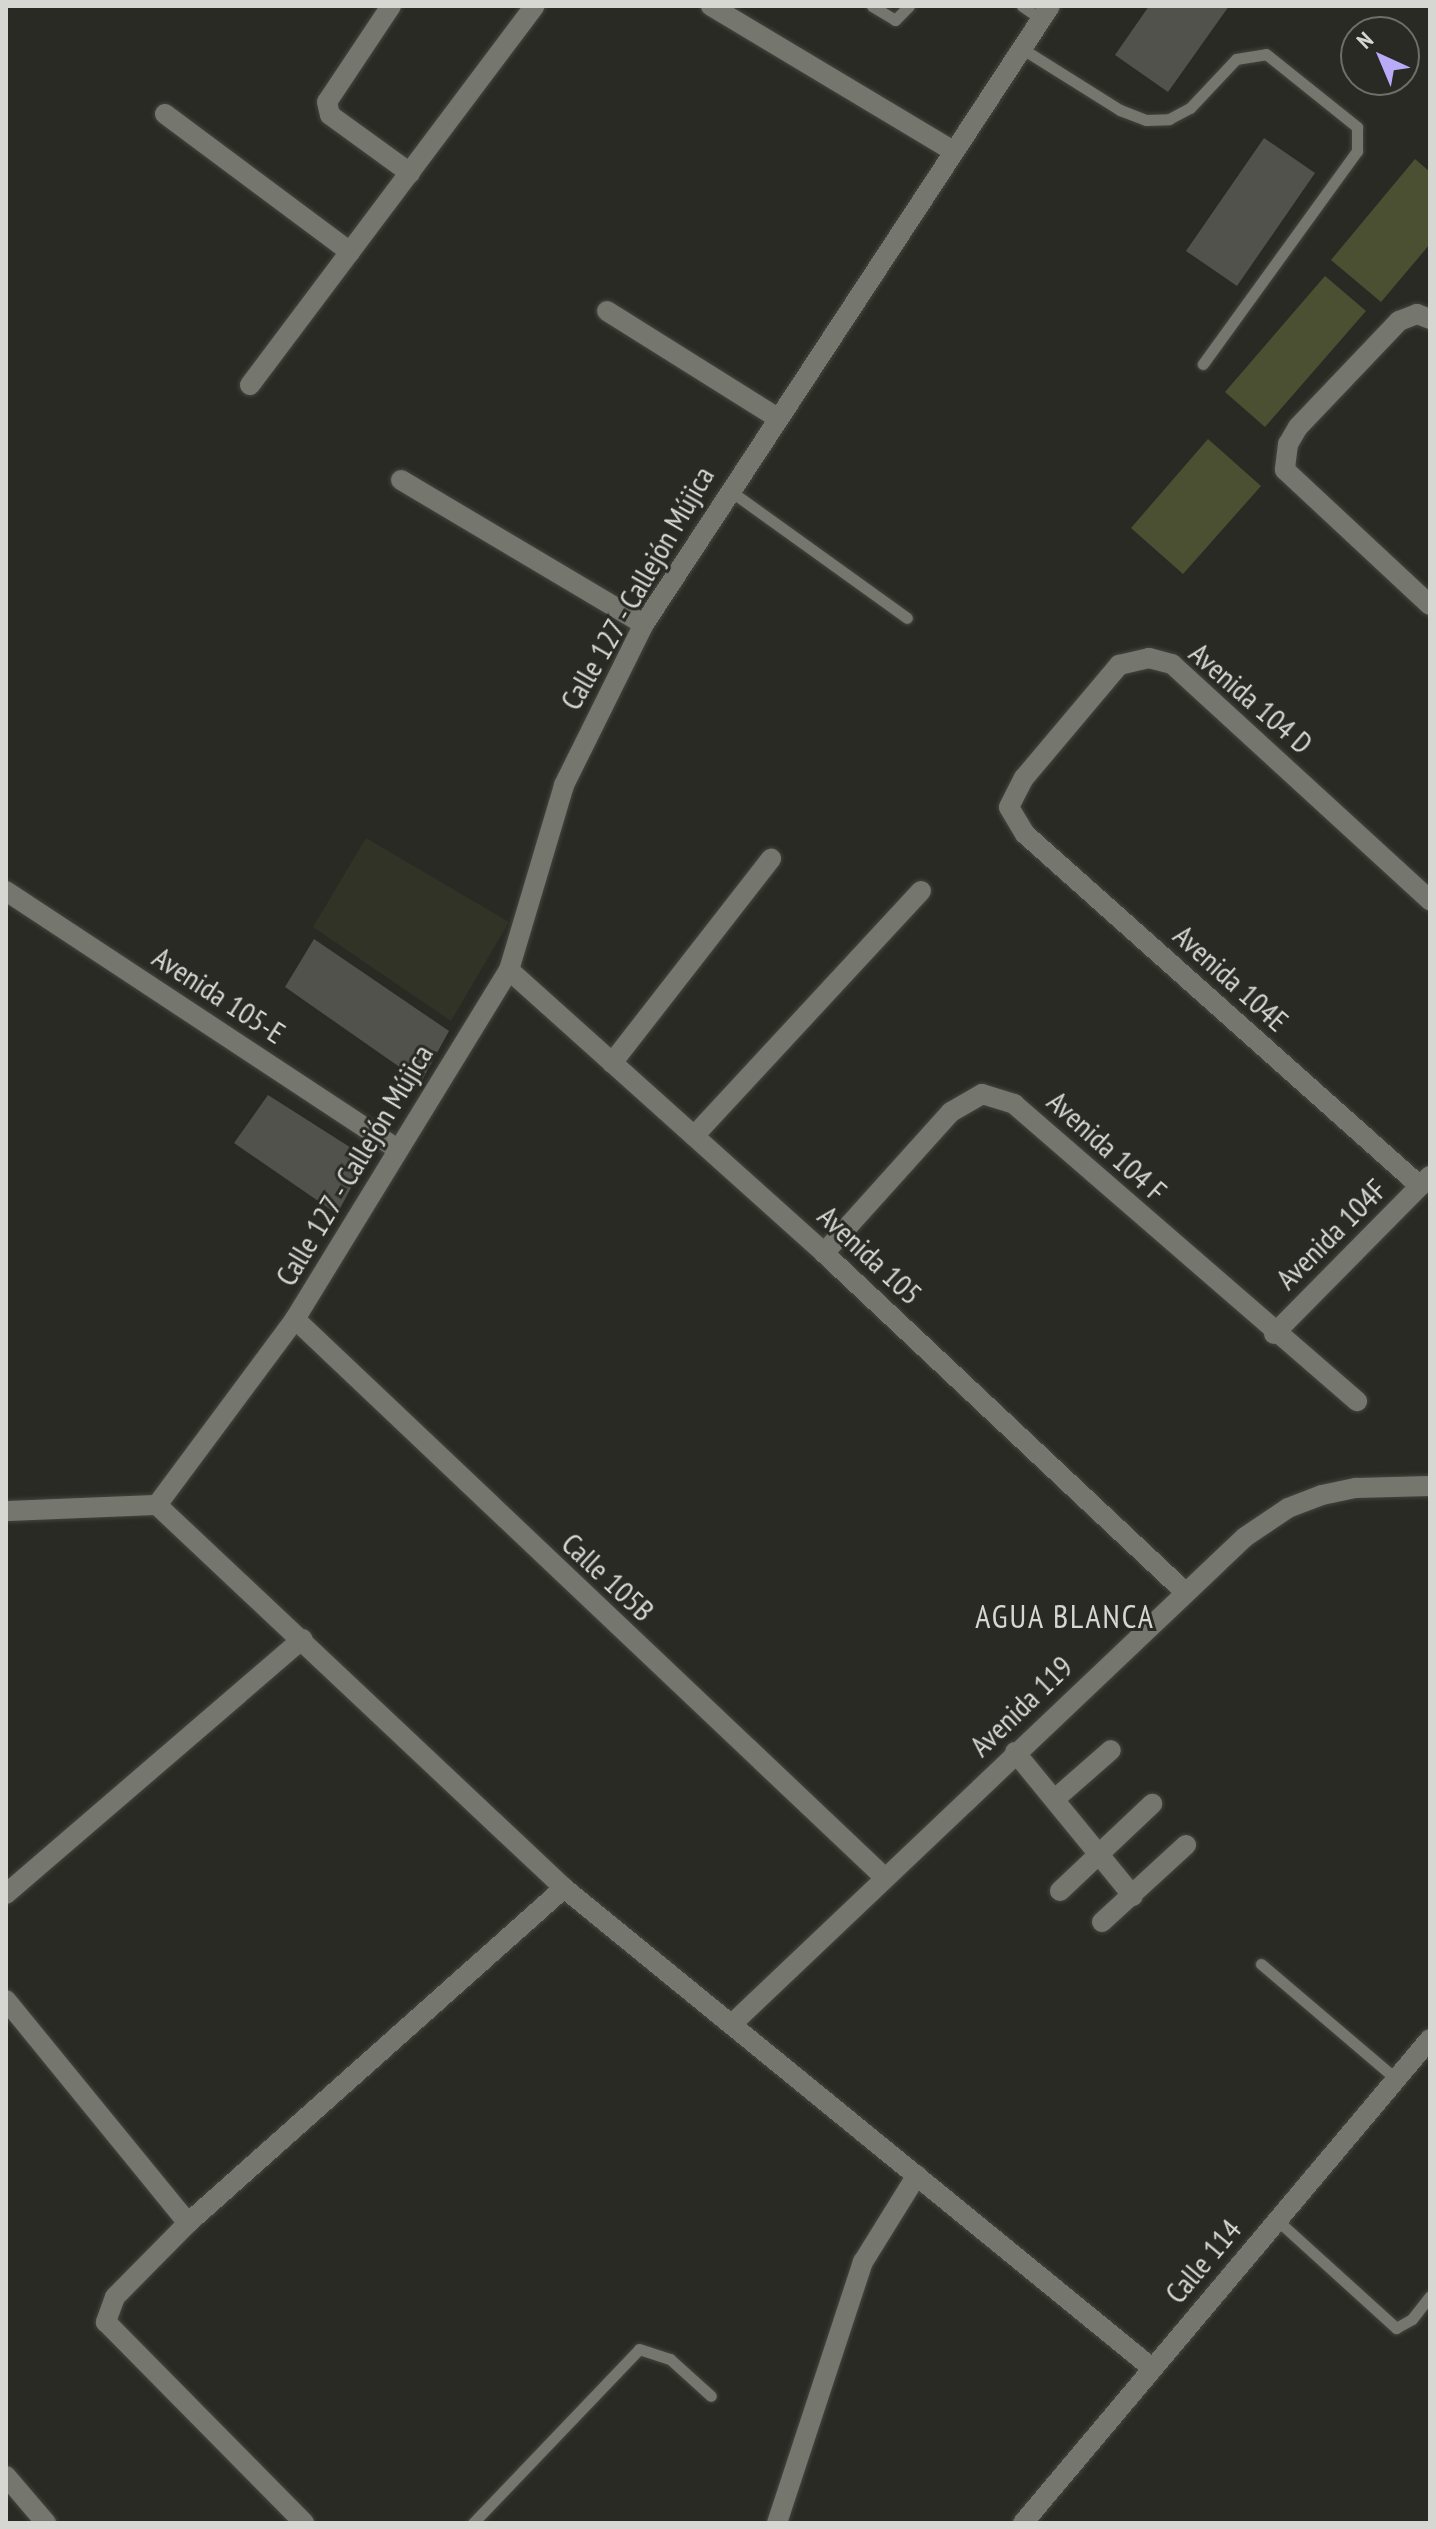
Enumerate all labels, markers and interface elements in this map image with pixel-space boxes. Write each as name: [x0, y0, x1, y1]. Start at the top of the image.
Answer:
north arrow: [1340, 16, 1420, 96]
text: N: [1351, 26, 1379, 54]
street label: Calle 127 - Callejón Mújica: [552, 458, 722, 718]
street label: Avenida 104 D: [1182, 635, 1320, 761]
street label: Avenida 104E: [1166, 917, 1296, 1039]
street label: Avenida 105-E: [146, 939, 292, 1051]
street label: Calle 127 - Callejón Mújica: [267, 1036, 441, 1294]
street label: Avenida 104 F: [1040, 1083, 1174, 1209]
street label: Avenida 104F: [1268, 1171, 1394, 1297]
street label: Avenida 105: [811, 1198, 929, 1312]
street label: Calle 105B: [555, 1525, 661, 1629]
district label: AGUA BLANCA: [975, 1597, 1155, 1635]
street label: Avenida 119: [962, 1648, 1080, 1764]
street label: Calle 114: [1158, 2212, 1248, 2310]

